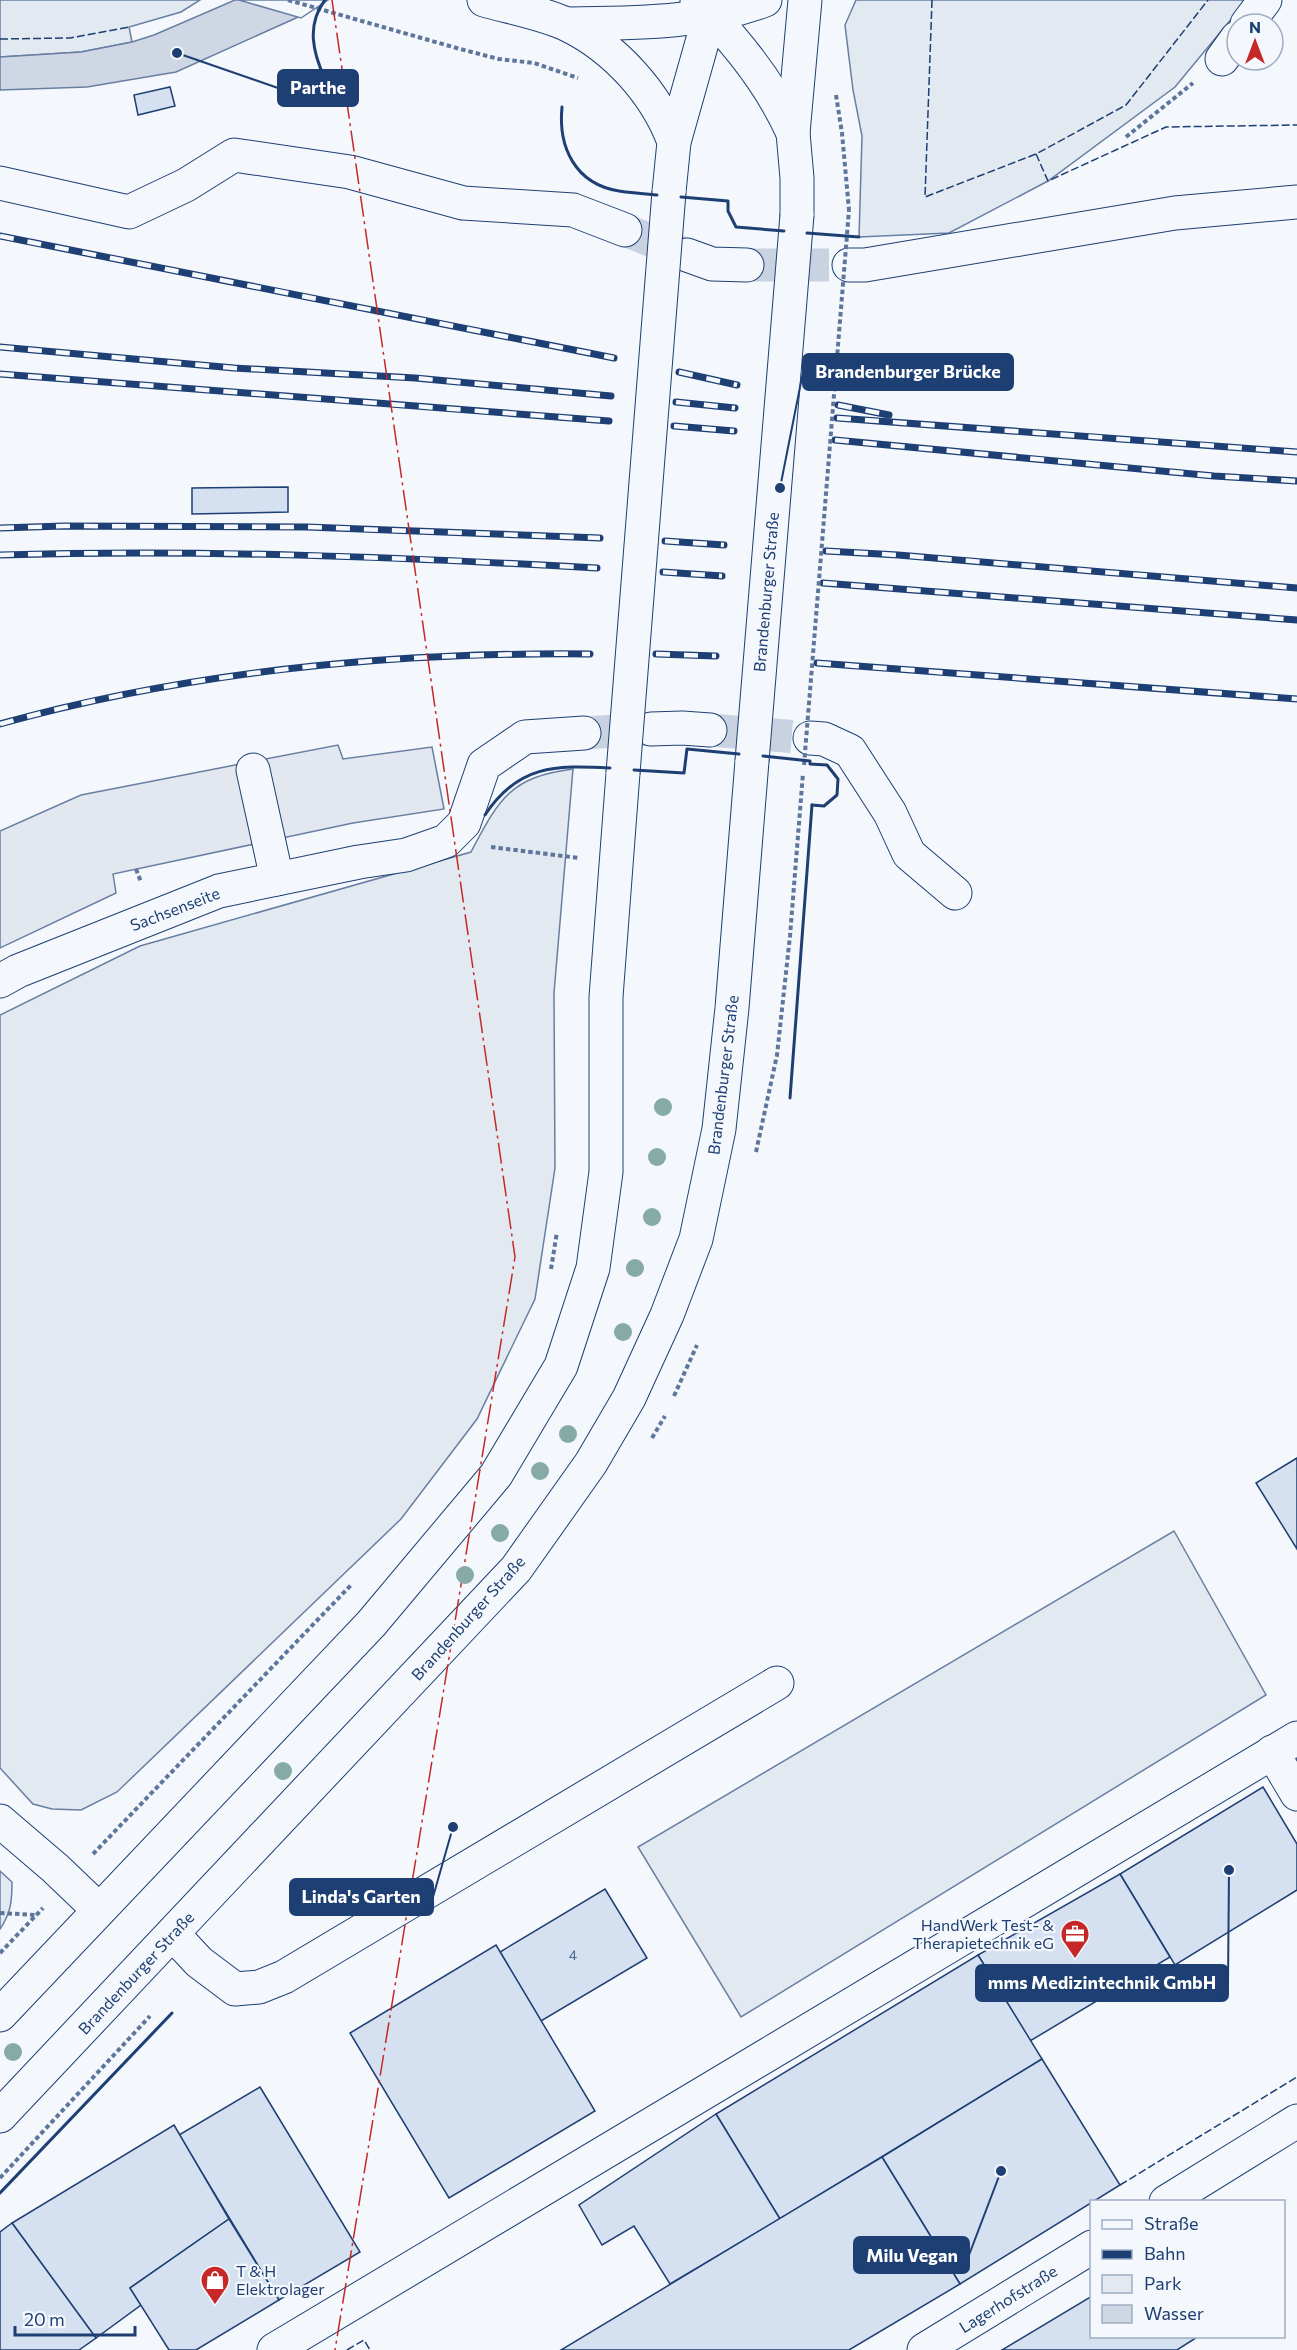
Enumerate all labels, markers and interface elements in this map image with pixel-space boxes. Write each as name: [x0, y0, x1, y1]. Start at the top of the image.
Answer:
north arrow: [1225, 12, 1285, 72]
text: N: [1249, 17, 1261, 36]
callout: Parthe: [278, 70, 358, 106]
text: Parthe: [290, 76, 346, 98]
callout: Brandenburger Brücke: [803, 354, 1013, 390]
text: Brandenburger Brücke: [815, 360, 1001, 382]
street label: Brandenburger Straße: [749, 511, 782, 673]
street label: Sachsenseite: [127, 883, 222, 934]
street label: Brandenburger Straße: [703, 994, 742, 1156]
street label: Brandenburger Straße: [407, 1552, 528, 1684]
callout: Linda's Garten: [290, 1879, 433, 1915]
text: Linda's Garten: [301, 1885, 421, 1907]
street label: Brandenburger Straße: [74, 1907, 197, 2038]
place label: HandWerk Test- & Therapietechnik eG: [912, 1915, 1054, 1952]
office icon: HandWerk Test- & Therapietechnik eG: [1059, 1918, 1091, 1960]
house number: 4: [569, 1946, 578, 1963]
callout: mms Medizintechnik GmbH: [976, 1965, 1228, 2001]
text: mms Medizintechnik GmbH: [988, 1971, 1216, 1993]
legend: [1090, 2200, 1285, 2338]
text: Straße: [1144, 2212, 1199, 2234]
callout: Milu Vegan: [854, 2237, 969, 2273]
text: Bahn: [1144, 2242, 1186, 2264]
text: Milu Vegan: [866, 2244, 958, 2266]
place label: T & H Elektrolager: [236, 2261, 325, 2298]
street label: Lagerhofstraße: [955, 2261, 1060, 2336]
shop icon: T & H Elektrolager: [199, 2264, 231, 2306]
text: Park: [1144, 2272, 1182, 2294]
scale bar: [15, 2299, 135, 2337]
text: Wasser: [1144, 2302, 1204, 2324]
text: 20 m: [24, 2308, 65, 2330]

